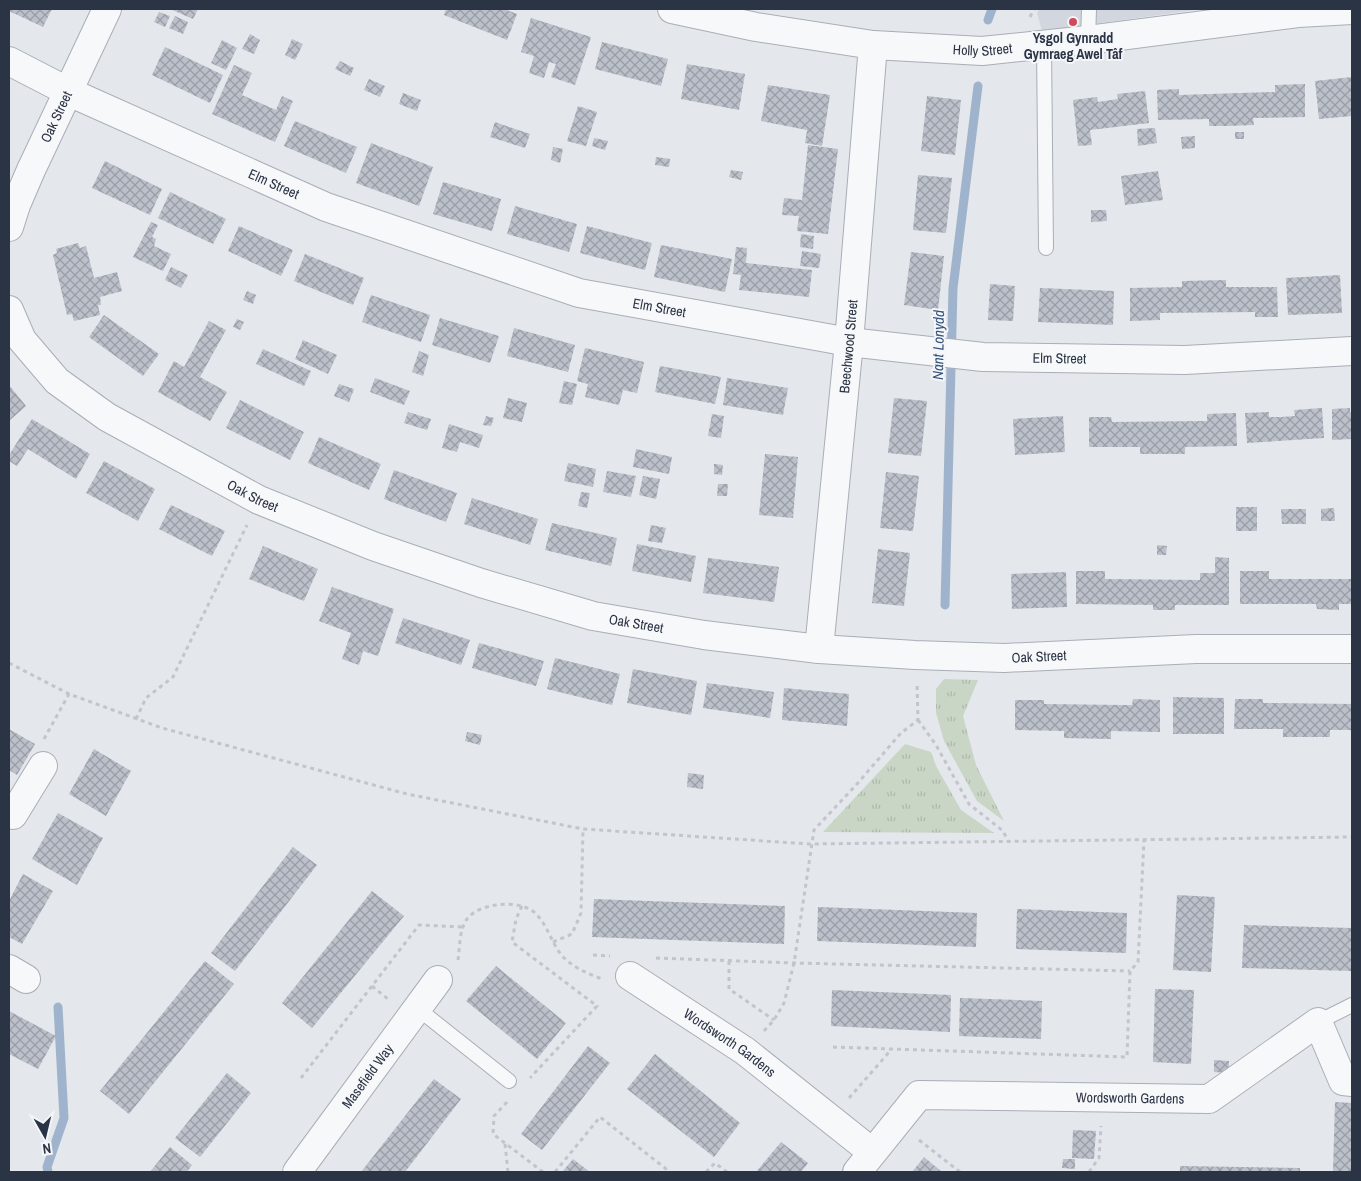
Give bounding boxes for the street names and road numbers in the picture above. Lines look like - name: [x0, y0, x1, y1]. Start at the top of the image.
- street label: Holly Street: [952, 39, 1013, 60]
- street label: Oak Street: [36, 88, 76, 145]
- street label: Elm Street: [246, 165, 302, 203]
- street label: Elm Street: [631, 294, 687, 321]
- street label: Beechwood Street: [835, 299, 861, 394]
- street label: Elm Street: [1032, 349, 1086, 368]
- street label: Oak Street: [224, 475, 281, 516]
- street label: Oak Street: [608, 610, 665, 637]
- street label: Oak Street: [1011, 646, 1067, 667]
- street label: Wordsworth Gardens: [680, 1004, 780, 1081]
- street label: Masefield Way: [338, 1040, 397, 1112]
- street label: Wordsworth Gardens: [1076, 1088, 1185, 1108]

